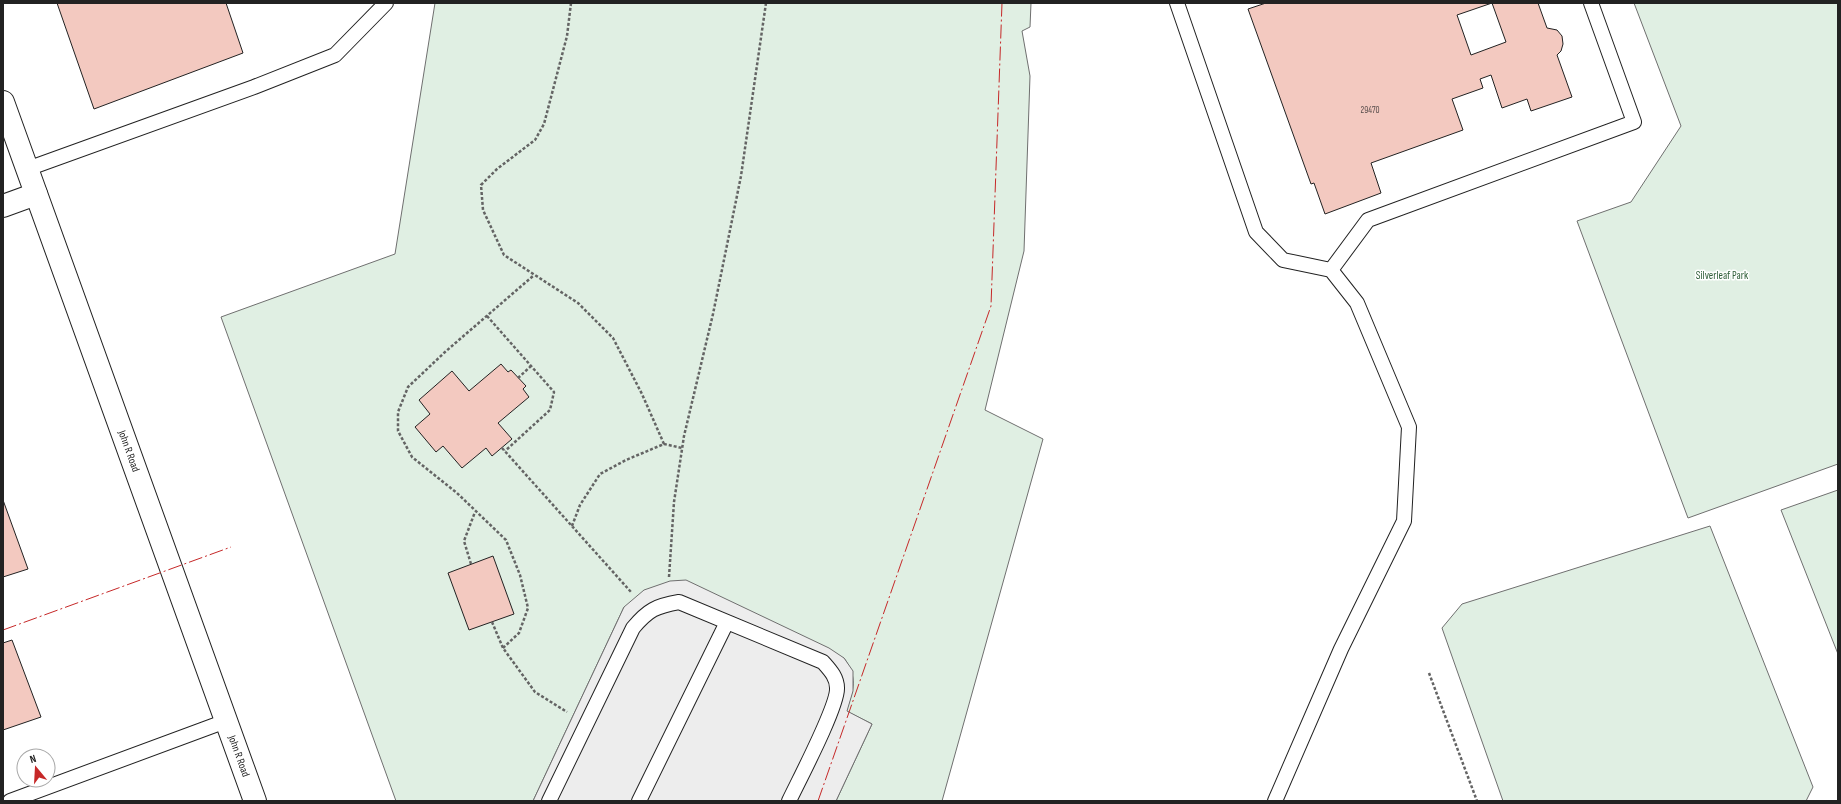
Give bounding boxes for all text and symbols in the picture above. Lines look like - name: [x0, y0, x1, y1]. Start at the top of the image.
- house number: 29470: [1361, 105, 1379, 116]
- park label: Silverleaf Park: [1696, 269, 1749, 282]
- street label: John R Road: [115, 428, 143, 474]
- street label: John R Road: [225, 733, 253, 779]
- north arrow: [16, 748, 56, 788]
- text: N: [28, 752, 38, 766]

